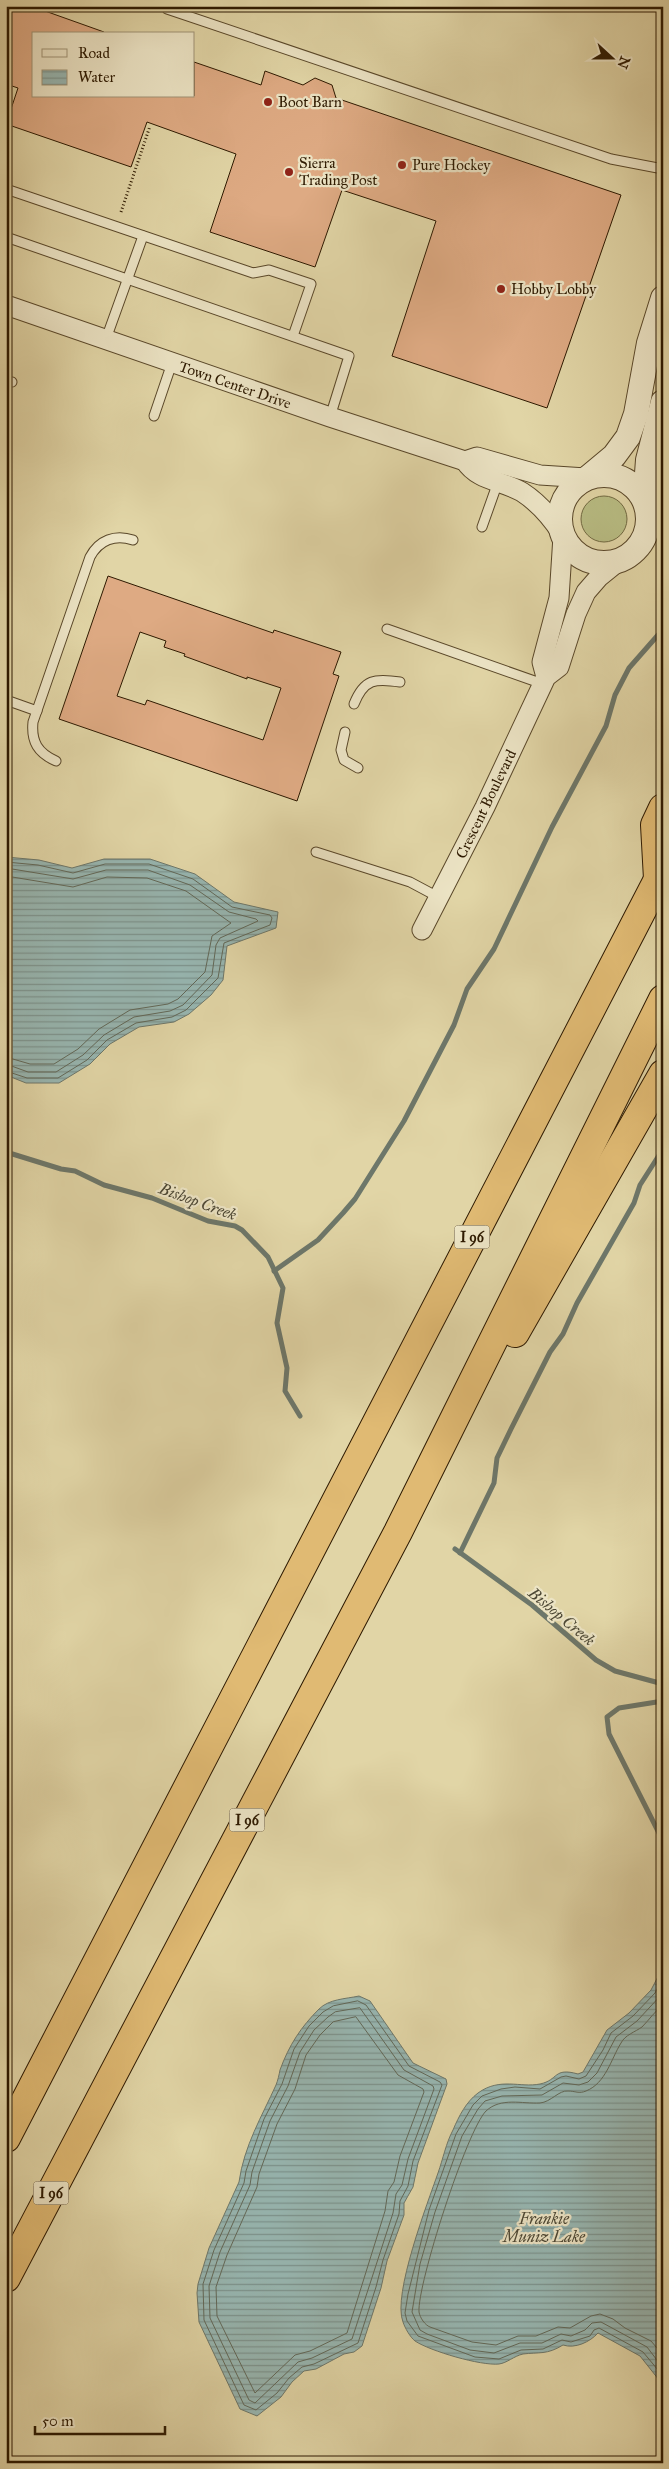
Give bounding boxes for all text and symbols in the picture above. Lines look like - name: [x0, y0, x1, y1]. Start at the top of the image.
- legend: [32, 32, 195, 98]
- north arrow: [586, 32, 636, 82]
- text: Road: [78, 44, 110, 62]
- text: N: [614, 54, 634, 71]
- text: Water: [78, 68, 115, 86]
- place label: Boot Barn: [278, 93, 342, 111]
- marker: Boot Barn: [262, 96, 274, 108]
- place label: Sierra Trading Post: [299, 154, 378, 189]
- place label: Pure Hockey: [412, 156, 491, 174]
- marker: Pure Hockey: [396, 159, 408, 171]
- marker: Sierra Trading Post: [283, 166, 295, 178]
- place label: Hobby Lobby: [511, 280, 597, 298]
- marker: Hobby Lobby: [495, 283, 507, 295]
- street label: Town Center Drive: [177, 357, 293, 413]
- street label: Crescent Boulevard: [452, 746, 520, 861]
- water label: Bishop Creek: [155, 1178, 239, 1225]
- road number: I 96: [454, 1226, 490, 1248]
- water label: Bishop Creek: [523, 1583, 599, 1650]
- road number: I 96: [230, 1808, 264, 1832]
- road number: I 96: [34, 2182, 68, 2204]
- water label: Frankie Muniz Lake: [501, 2209, 586, 2246]
- scale bar: [35, 2404, 165, 2436]
- text: 50 m: [42, 2412, 74, 2430]

